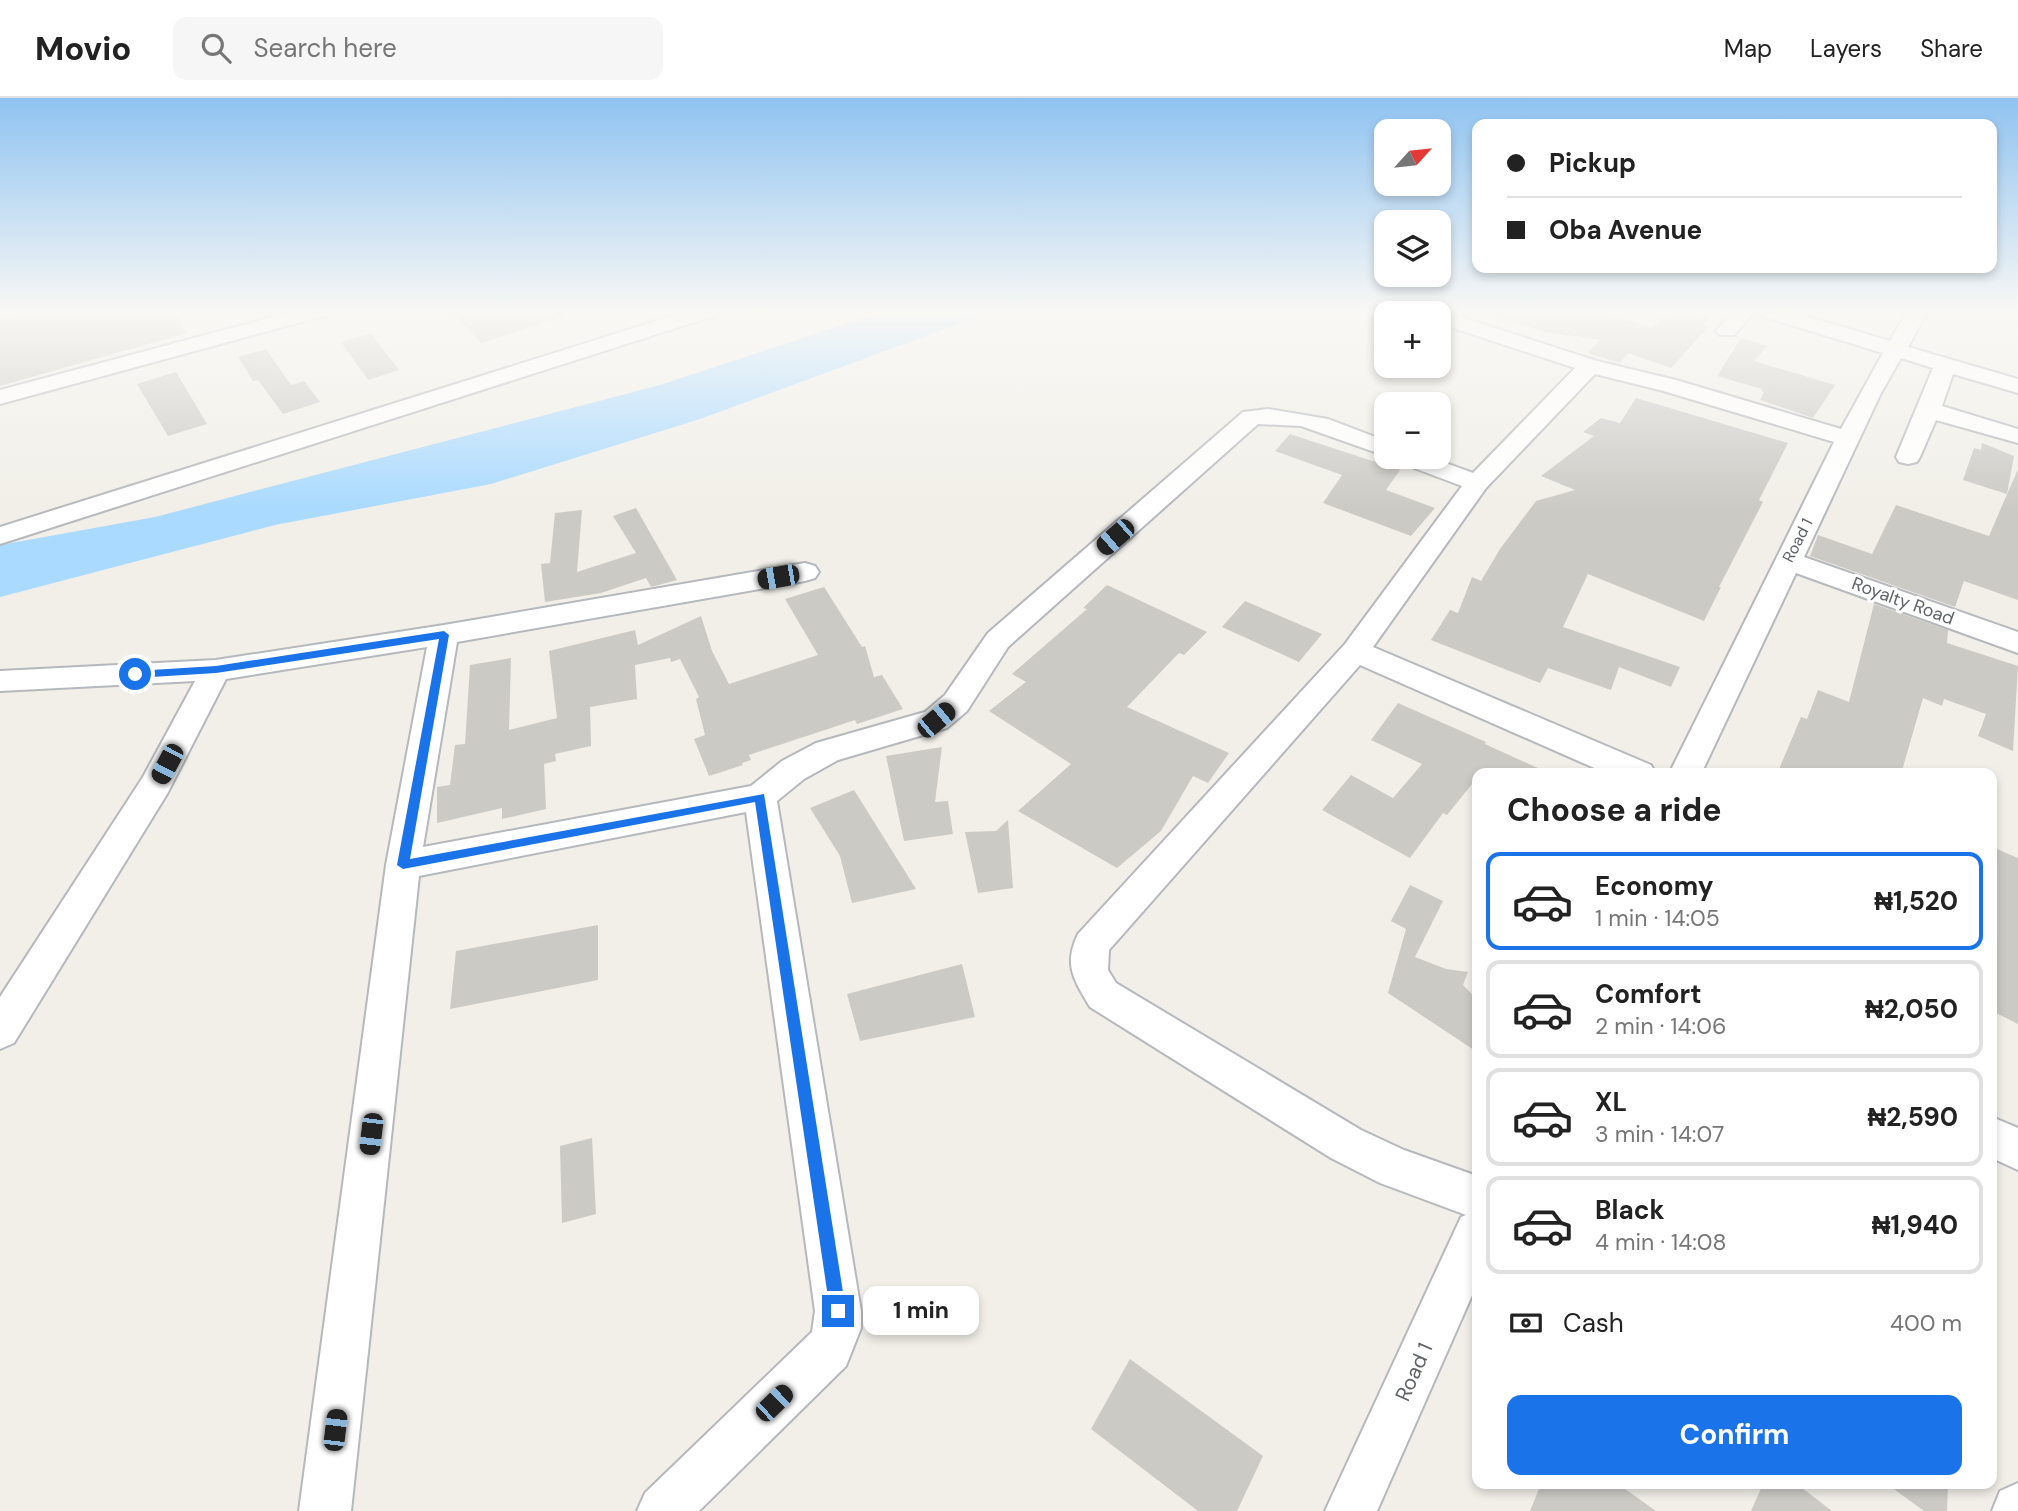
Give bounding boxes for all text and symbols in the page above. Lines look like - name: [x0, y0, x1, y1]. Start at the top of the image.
- search box: [173, 17, 663, 80]
- text: Movio: [35, 27, 131, 70]
- icon: search: [197, 29, 235, 67]
- text: Search here: [253, 31, 397, 65]
- text: Map: [1724, 33, 1772, 64]
- text: Layers: [1810, 33, 1882, 64]
- text: Share: [1920, 33, 1983, 64]
- north arrow: [1374, 119, 1451, 196]
- map controls: [1374, 119, 1451, 469]
- text: Pickup: [1549, 146, 1636, 180]
- button: layers: [1374, 210, 1451, 287]
- text: Oba Avenue: [1549, 213, 1702, 247]
- button: +: [1374, 301, 1451, 378]
- button: −: [1374, 392, 1451, 469]
- car: [1093, 515, 1138, 559]
- street label: Road 1: [1778, 515, 1817, 566]
- car: [756, 563, 801, 591]
- street label: Royalty Road: [1849, 571, 1957, 631]
- route start: [119, 658, 151, 690]
- car: [914, 698, 959, 742]
- car: [148, 741, 187, 787]
- text: Choose a ride: [1507, 789, 1722, 831]
- text: Economy: [1595, 869, 1713, 903]
- icon: car: [1511, 870, 1574, 933]
- text: ₦1,520: [1874, 884, 1958, 918]
- text: 1 min · 14:05: [1595, 903, 1720, 933]
- text: Comfort: [1595, 977, 1701, 1011]
- icon: car: [1511, 978, 1574, 1041]
- text: ₦2,050: [1865, 992, 1958, 1026]
- text: 2 min · 14:06: [1595, 1011, 1726, 1041]
- text: XL: [1595, 1085, 1627, 1119]
- icon: car: [1511, 1086, 1574, 1149]
- text: ₦2,590: [1867, 1100, 1958, 1134]
- car: [359, 1112, 384, 1156]
- text: 3 min · 14:07: [1595, 1119, 1724, 1149]
- text: Black: [1595, 1193, 1665, 1227]
- icon: car: [1511, 1194, 1574, 1257]
- text: ₦1,940: [1872, 1208, 1958, 1242]
- text: 4 min · 14:08: [1595, 1227, 1727, 1257]
- callout: 1 min: [862, 1286, 978, 1336]
- route end: [822, 1295, 854, 1327]
- text: 1 min: [893, 1295, 949, 1325]
- icon: cash: [1507, 1304, 1545, 1342]
- text: Cash: [1563, 1306, 1624, 1340]
- text: 400 m: [1890, 1308, 1962, 1338]
- street label: Road 1: [1389, 1338, 1439, 1406]
- car: [752, 1381, 797, 1425]
- button: Confirm: [1507, 1395, 1962, 1475]
- car: [323, 1408, 348, 1452]

